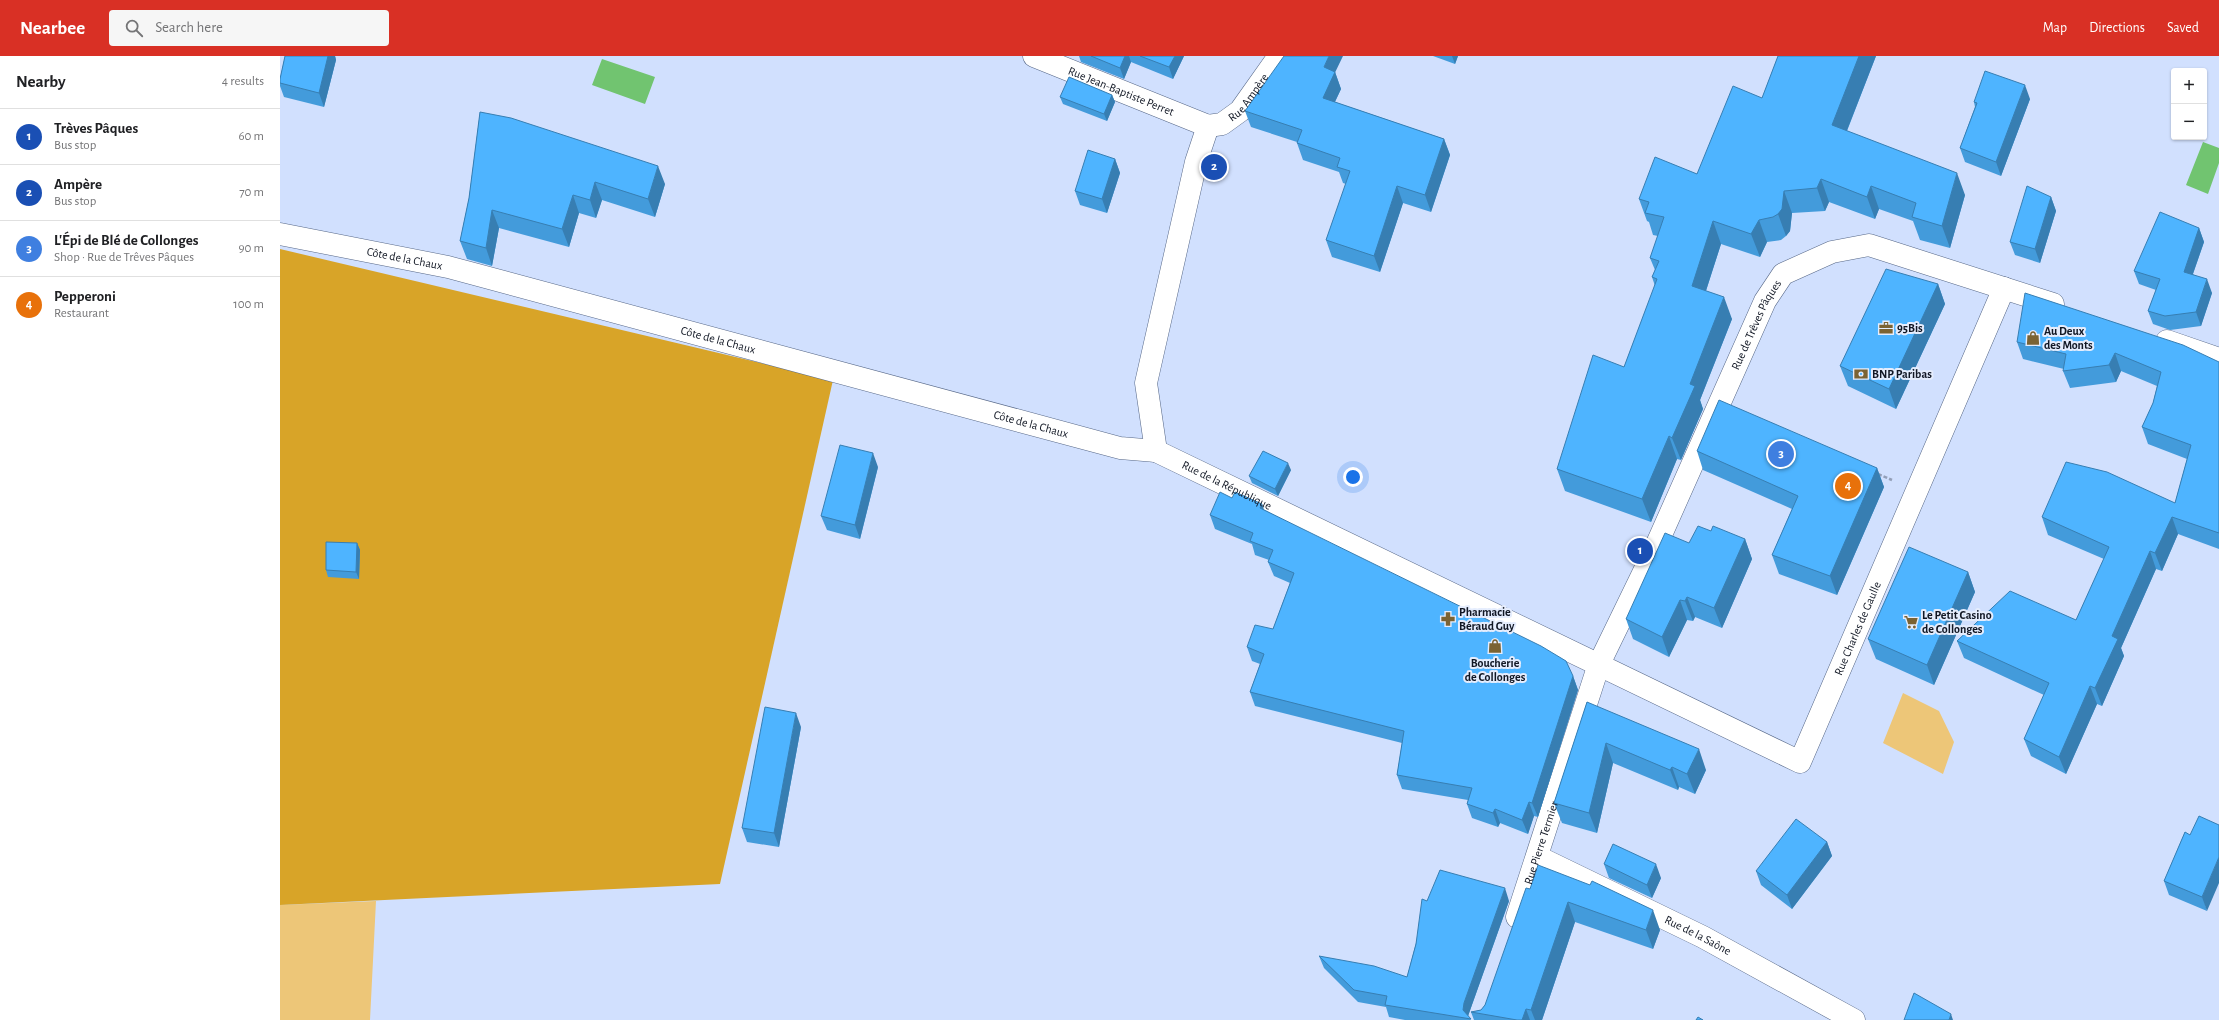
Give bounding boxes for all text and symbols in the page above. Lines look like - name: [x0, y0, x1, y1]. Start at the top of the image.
- search box: [109, 10, 389, 46]
- icon: search: [123, 17, 145, 39]
- text: Nearbee: [20, 19, 85, 38]
- text: Search here: [155, 20, 223, 35]
- text: Map: [2043, 21, 2067, 35]
- text: Directions: [2089, 21, 2145, 35]
- text: Saved: [2167, 21, 2199, 35]
- street label: Rue Jean-Baptiste Perret: [1067, 64, 1176, 118]
- map controls: [2171, 68, 2207, 140]
- button: +: [2171, 68, 2207, 104]
- street label: Rue Ampère: [1226, 71, 1271, 124]
- text: Nearby: [16, 73, 66, 90]
- text: 4 results: [222, 75, 264, 88]
- button: −: [2171, 104, 2207, 140]
- text: Trèves Pâques: [54, 121, 138, 136]
- text: 1: [27, 130, 31, 143]
- text: 60 m: [238, 130, 264, 143]
- text: Bus stop: [54, 139, 96, 152]
- pin: 2: [1201, 152, 1227, 182]
- text: Ampère: [54, 177, 102, 192]
- text: 2: [26, 186, 32, 199]
- text: 70 m: [239, 186, 264, 199]
- text: Bus stop: [54, 195, 96, 208]
- text: L'Épi de Blé de Collonges: [54, 233, 199, 248]
- text: 3: [26, 242, 32, 255]
- text: 90 m: [238, 242, 264, 255]
- street label: Côte de la Chaux: [366, 245, 443, 272]
- text: Shop · Rue de Trêves Pâques: [54, 251, 194, 264]
- street label: Rue de Trêves Pâques: [1729, 277, 1783, 372]
- text: Pepperoni: [54, 289, 116, 304]
- text: 4: [26, 298, 32, 311]
- text: 100 m: [233, 298, 264, 311]
- text: Restaurant: [54, 307, 109, 320]
- office icon: 95Bis: [1878, 320, 1894, 336]
- place label: 95Bis: [1897, 322, 1923, 334]
- street label: Côte de la Chaux: [680, 324, 757, 356]
- place label: Au Deux des Monts: [2044, 325, 2093, 351]
- shop icon: Au Deux des Monts: [2025, 330, 2041, 346]
- bank icon: BNP Paribas: [1853, 366, 1869, 382]
- place label: BNP Paribas: [1872, 368, 1932, 380]
- street label: Côte de la Chaux: [992, 408, 1070, 440]
- pin: 3: [1768, 439, 1794, 469]
- street label: Rue de la République: [1180, 458, 1274, 512]
- your location: [1343, 467, 1363, 487]
- pin: 4: [1835, 471, 1861, 501]
- pin: 1: [1627, 536, 1653, 566]
- street label: Rue Charles de Gaulle: [1832, 580, 1883, 677]
- place label: Pharmacie Béraud Guy: [1459, 606, 1515, 633]
- place label: Le Petit Casino de Collonges: [1922, 609, 1992, 635]
- pharmacy icon: Pharmacie Béraud Guy: [1440, 611, 1456, 627]
- supermarket icon: Le Petit Casino de Collonges: [1903, 614, 1919, 630]
- shop icon: Boucherie de Collonges: [1487, 638, 1503, 654]
- place label: Boucherie de Collonges: [1465, 657, 1526, 683]
- street label: Rue Pierre Termier: [1522, 800, 1560, 886]
- street label: Rue de la Saône: [1663, 913, 1733, 957]

